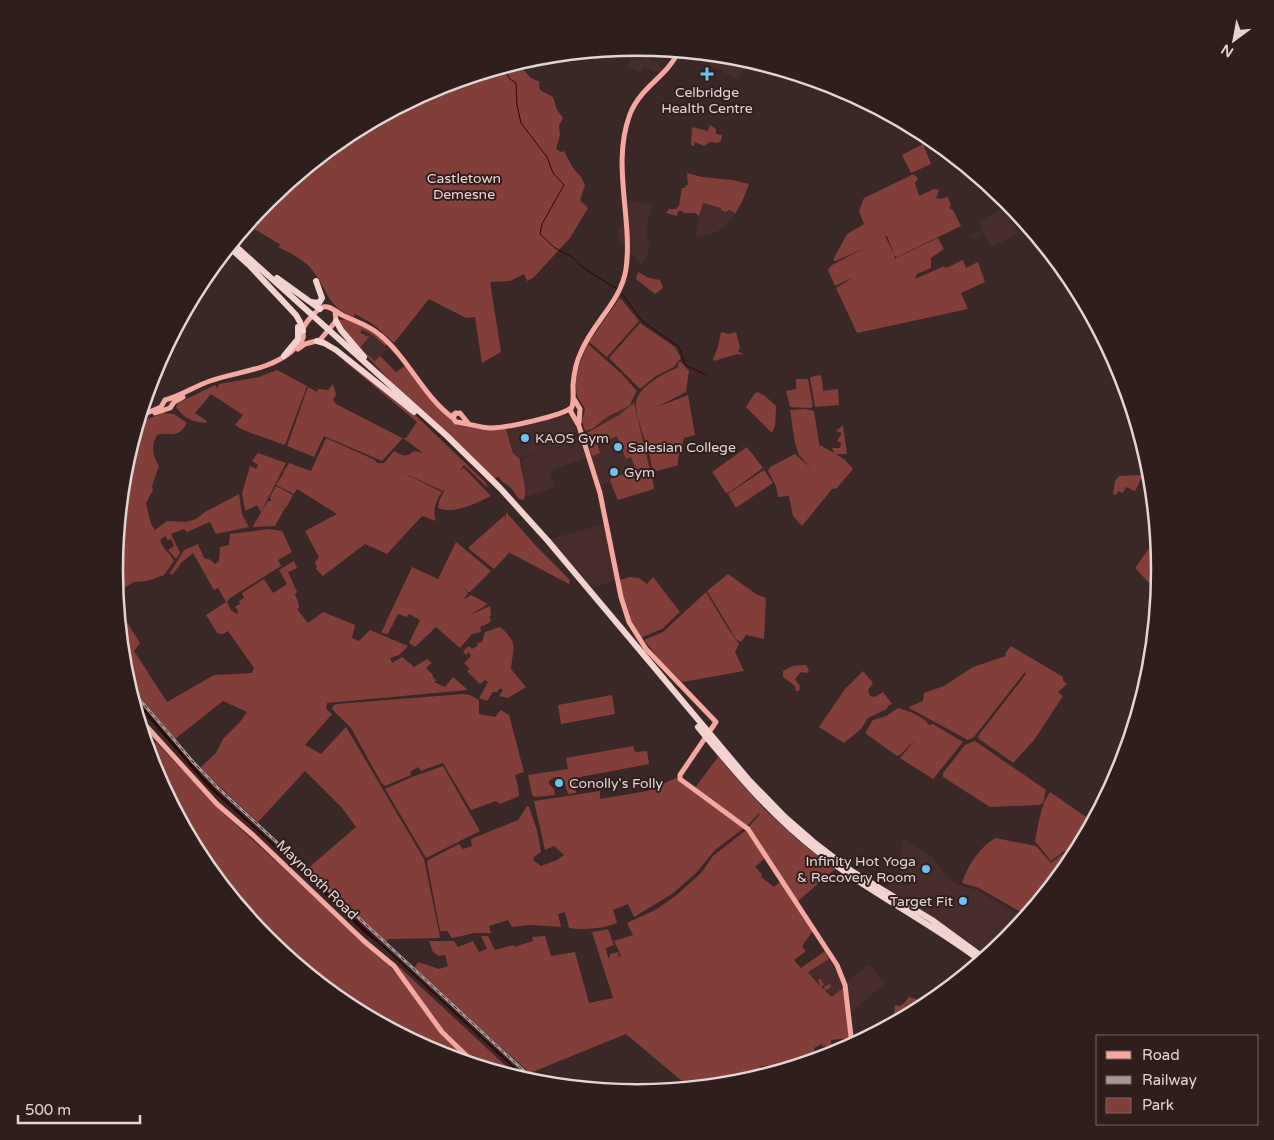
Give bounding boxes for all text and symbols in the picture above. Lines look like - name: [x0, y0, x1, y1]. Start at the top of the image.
- north arrow: [1209, 15, 1259, 65]
- text: N: [1218, 40, 1237, 61]
- marker: Celbridge Health Centre: [700, 67, 714, 81]
- place label: Celbridge Health Centre: [661, 84, 753, 117]
- park label: Castletown Demesne: [427, 170, 501, 203]
- place label: KAOS Gym: [535, 430, 609, 447]
- marker: KAOS Gym: [519, 432, 531, 444]
- place label: Salesian College: [628, 439, 736, 456]
- marker: Salesian College: [612, 441, 624, 453]
- place label: Gym: [624, 464, 655, 481]
- marker: Gym: [608, 466, 620, 478]
- place label: Conolly's Folly: [569, 775, 663, 792]
- marker: Conolly's Folly: [553, 777, 565, 789]
- street label: Maynooth Road: [273, 837, 361, 923]
- place label: Infinity Hot Yoga & Recovery Room: [797, 853, 916, 886]
- marker: Infinity Hot Yoga & Recovery Room: [920, 863, 932, 875]
- place label: Target Fit: [890, 893, 954, 910]
- marker: Target Fit: [957, 895, 969, 907]
- legend: [1096, 1035, 1259, 1125]
- text: Road: [1142, 1046, 1180, 1064]
- text: Railway: [1142, 1071, 1197, 1089]
- scale bar: [18, 1092, 140, 1124]
- text: Park: [1142, 1096, 1174, 1114]
- text: 500 m: [25, 1101, 71, 1119]

